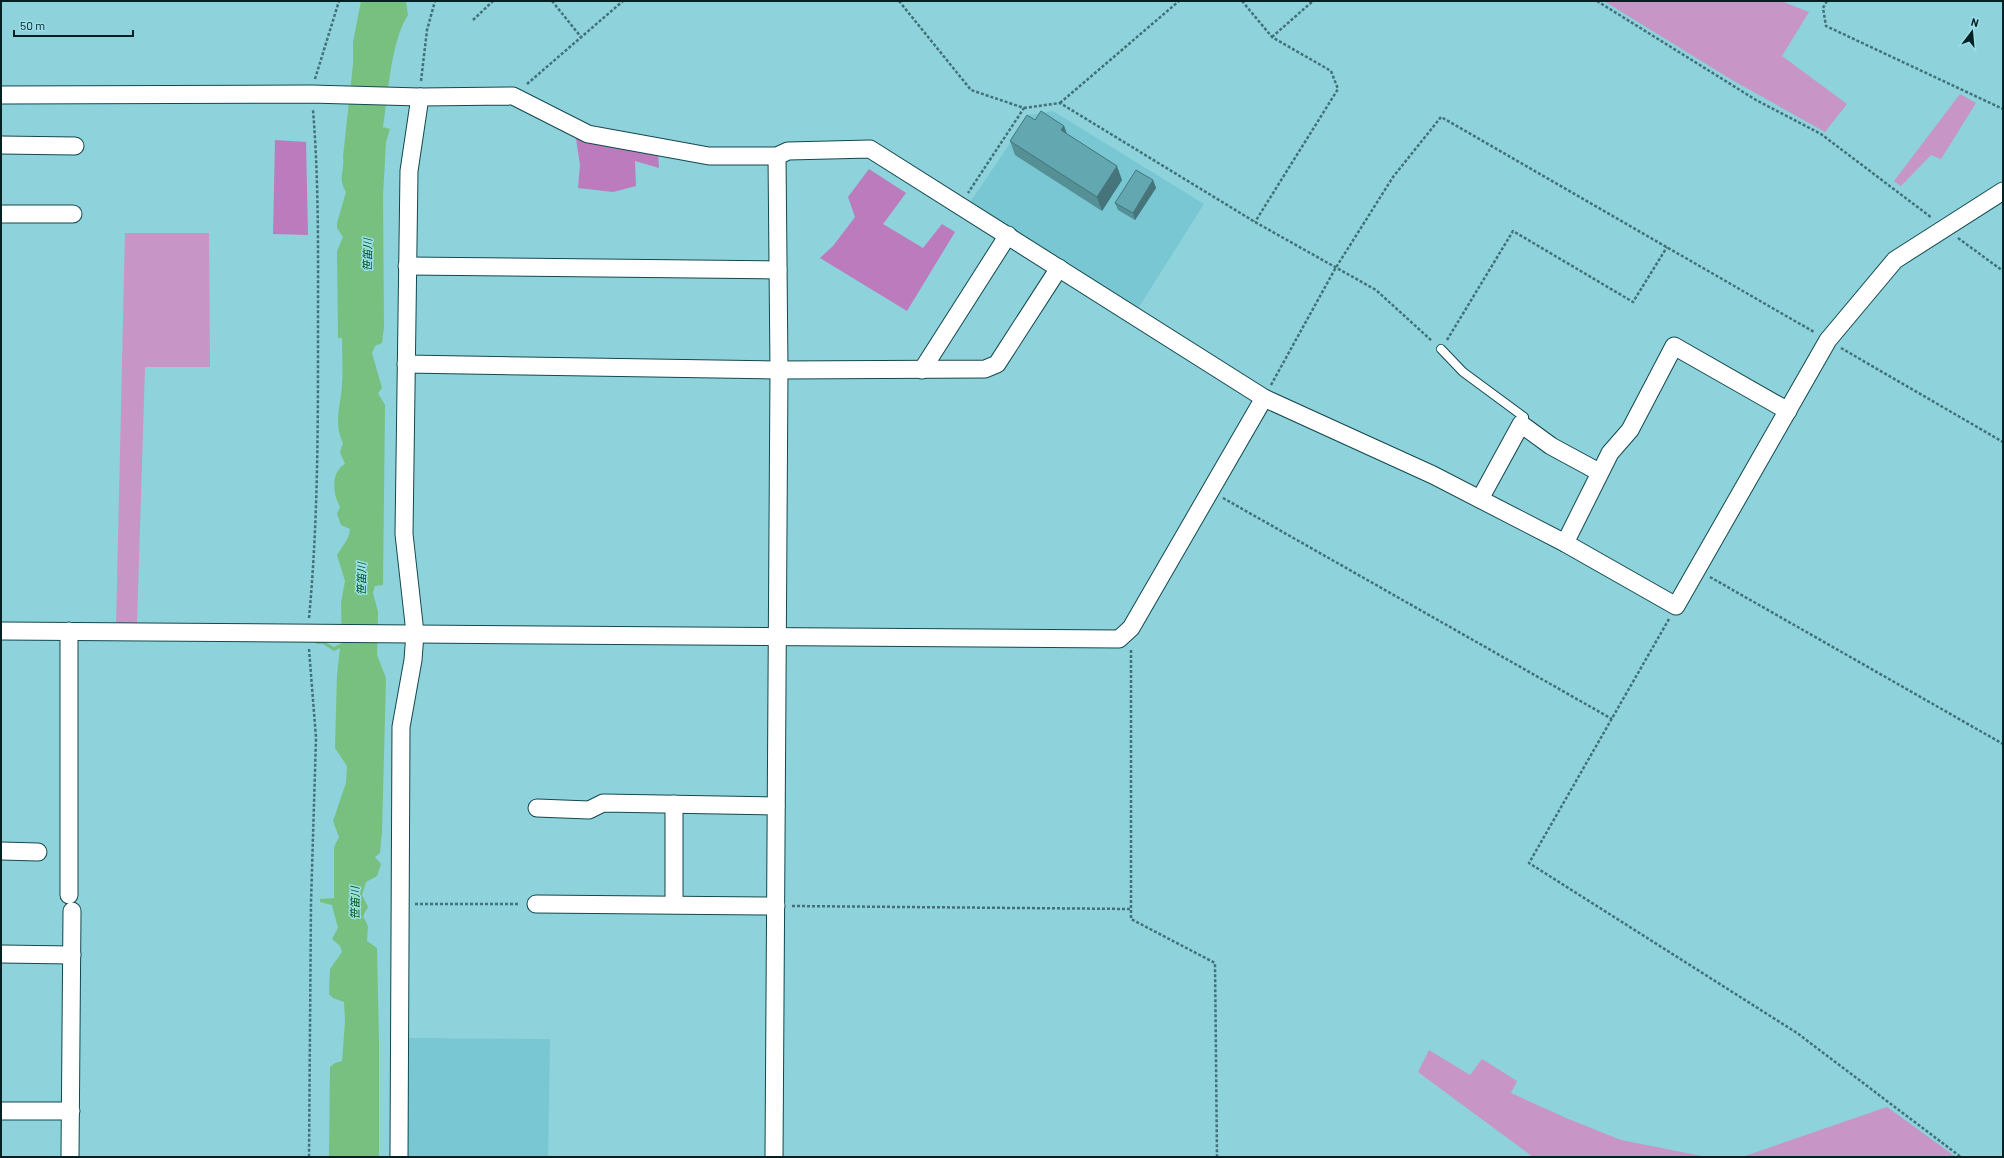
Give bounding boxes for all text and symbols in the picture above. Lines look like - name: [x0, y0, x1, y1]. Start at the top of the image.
- scale bar: [14, 12, 133, 38]
- north arrow: [1952, 12, 1992, 52]
- text: N: [1970, 15, 1980, 29]
- text: 50 m: [20, 18, 45, 32]
- water label: 笹笛川: [360, 237, 374, 272]
- water label: 笹笛川: [354, 561, 368, 596]
- water label: 笹笛川: [348, 886, 361, 920]

